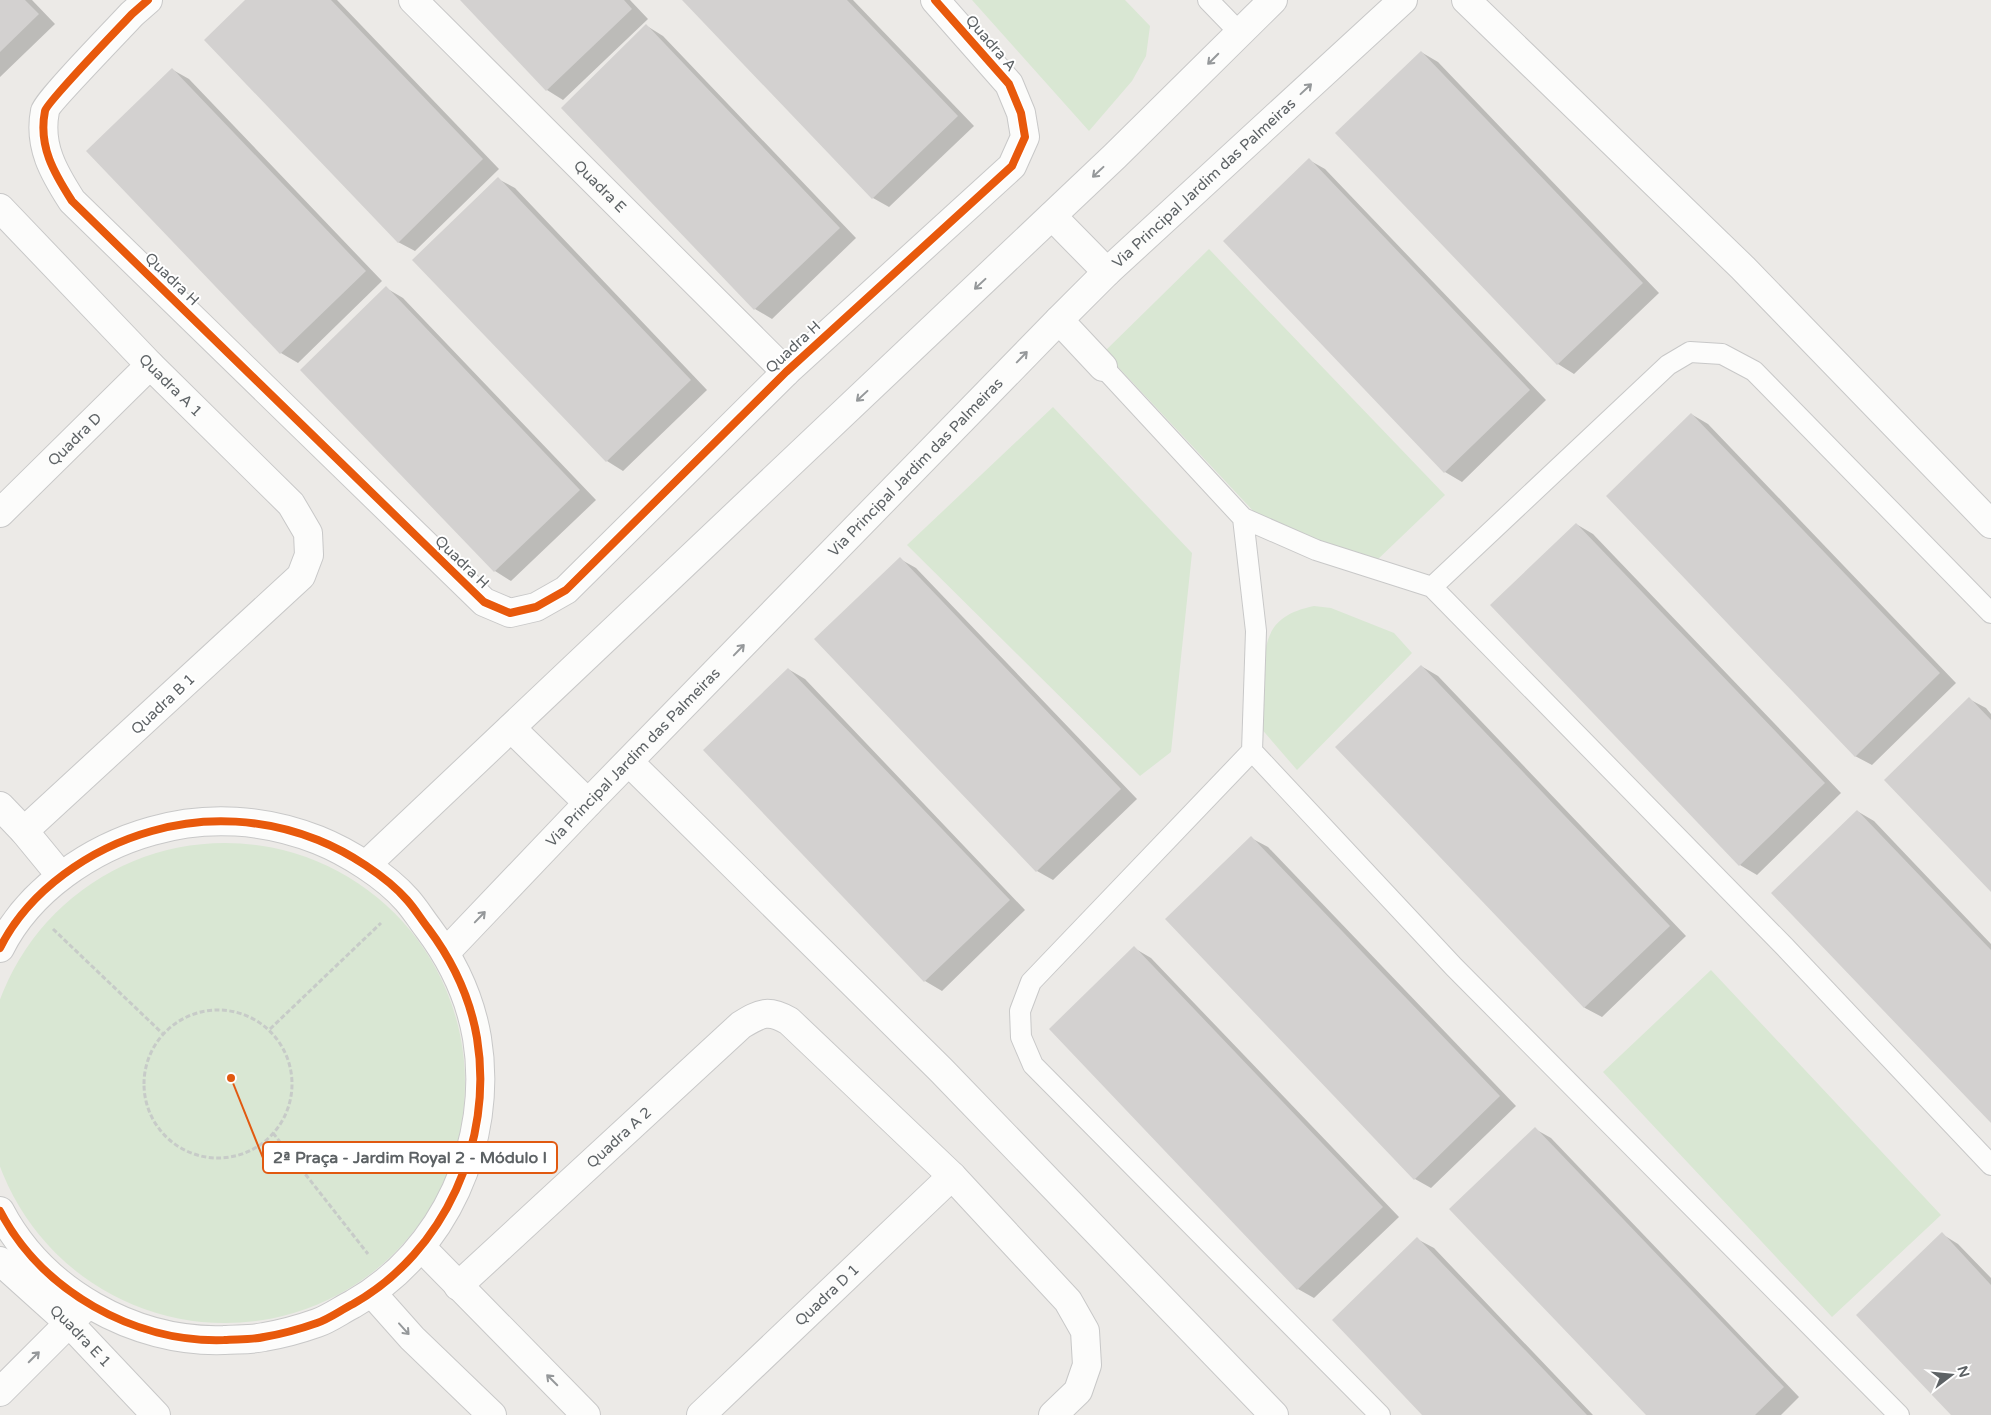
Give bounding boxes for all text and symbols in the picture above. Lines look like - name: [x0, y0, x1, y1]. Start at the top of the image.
- street label: Quadra A: [962, 11, 1020, 75]
- one-way arrow: [1208, 52, 1220, 64]
- one-way arrow: [1300, 83, 1312, 95]
- street label: Via Principal Jardim das Palmeiras: [1109, 94, 1299, 272]
- street label: Quadra E: [570, 156, 630, 216]
- one-way arrow: [1091, 166, 1104, 178]
- street label: Quadra H: [141, 249, 203, 309]
- one-way arrow: [973, 278, 986, 290]
- street label: Quadra H: [762, 317, 824, 377]
- street label: Quadra A 1: [135, 350, 206, 420]
- one-way arrow: [1016, 351, 1029, 363]
- street label: Via Principal Jardim das Palmeiras: [824, 374, 1007, 560]
- one-way arrow: [855, 390, 868, 402]
- street label: Quadra D: [44, 409, 105, 470]
- street label: Quadra H: [431, 532, 493, 592]
- one-way arrow: [733, 643, 745, 656]
- street label: Via Principal Jardim das Palmeiras: [542, 664, 724, 851]
- street label: Quadra B 1: [127, 670, 199, 738]
- one-way arrow: [474, 911, 486, 923]
- street label: Quadra A 2: [583, 1103, 655, 1172]
- callout: 2ª Praça - Jardim Royal 2 - Módulo I: [263, 1142, 557, 1173]
- text: 2ª Praça - Jardim Royal 2 - Módulo I: [273, 1148, 547, 1168]
- street label: Quadra D 1: [791, 1260, 863, 1330]
- street label: Quadra E 1: [46, 1301, 115, 1371]
- one-way arrow: [399, 1323, 410, 1336]
- north arrow: [1926, 1350, 1976, 1400]
- one-way arrow: [28, 1352, 40, 1364]
- text: N: [1953, 1364, 1973, 1379]
- one-way arrow: [546, 1374, 558, 1387]

